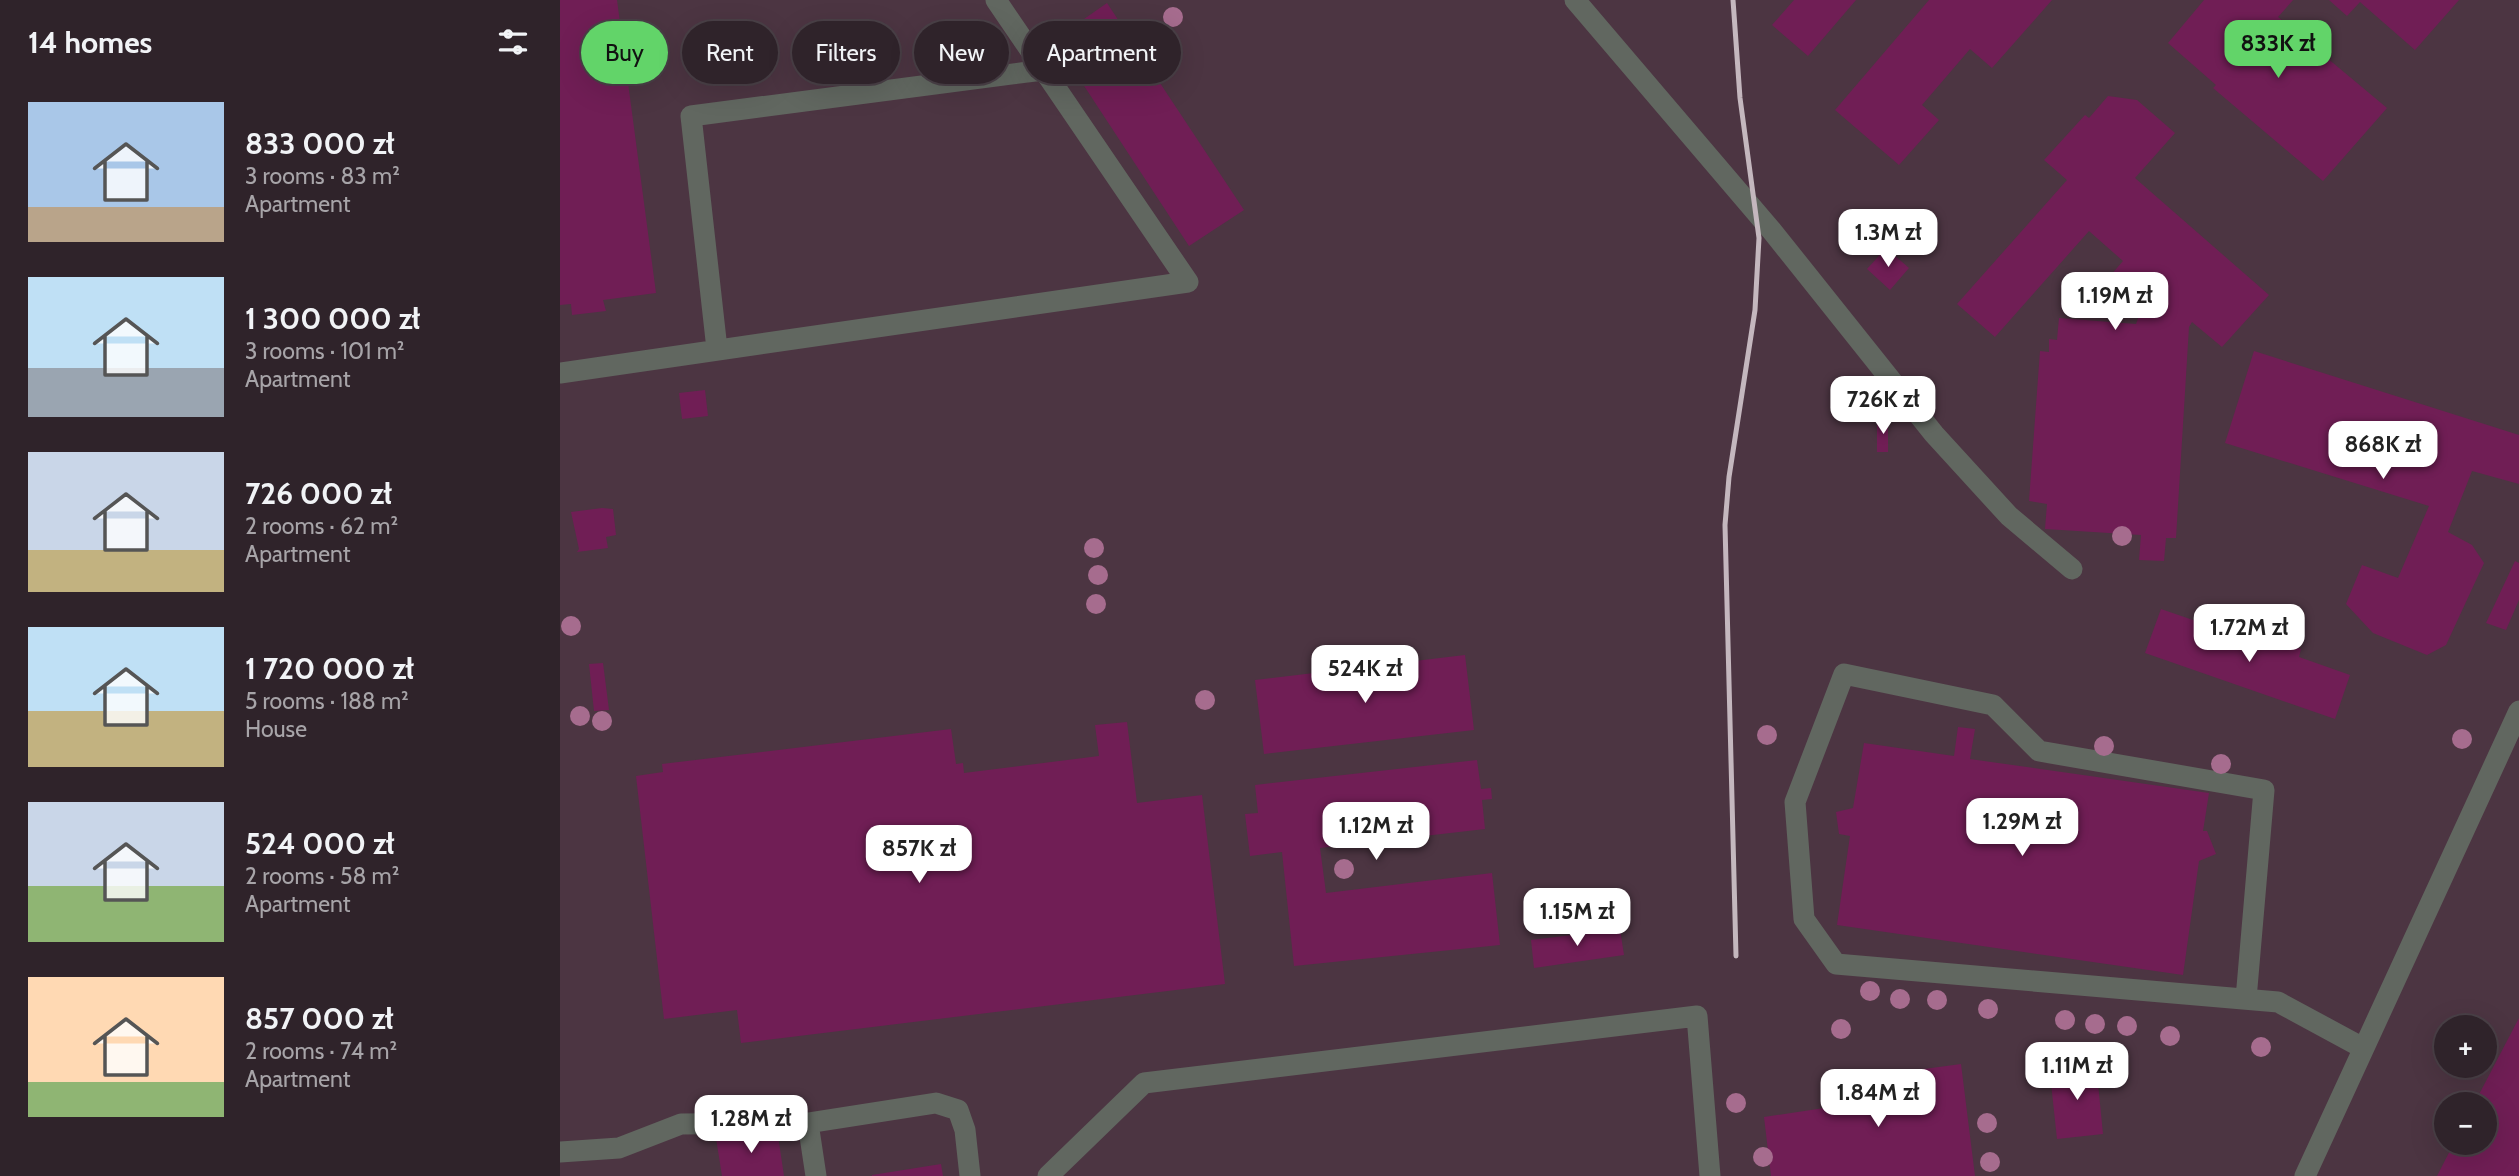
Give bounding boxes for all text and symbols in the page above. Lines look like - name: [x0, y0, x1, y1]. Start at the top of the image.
- pin: 833K zł: [2213, 20, 2343, 80]
- chip: Buy: [581, 21, 668, 84]
- chip: Rent: [682, 21, 778, 84]
- chip: Filters: [792, 21, 900, 84]
- chip: New: [914, 21, 1009, 84]
- chip: Apartment: [1023, 21, 1181, 84]
- icon: filters: [494, 23, 532, 61]
- text: 14 homes: [28, 24, 152, 61]
- text: 833K zł: [2240, 29, 2316, 57]
- text: 833 000 zł: [245, 125, 394, 162]
- icon: home: [84, 130, 168, 214]
- text: 3 rooms · 83 m²: [245, 162, 400, 190]
- text: Apartment: [245, 190, 350, 218]
- pin: 1.3M zł: [1823, 210, 1953, 269]
- text: 1.3M zł: [1854, 218, 1922, 246]
- pin: 1.19M zł: [2043, 272, 2187, 332]
- text: 1.19M zł: [2077, 281, 2153, 309]
- text: 1 300 000 zł: [245, 300, 420, 337]
- icon: home: [84, 305, 168, 389]
- text: 3 rooms · 101 m²: [245, 337, 404, 365]
- text: Apartment: [245, 365, 350, 393]
- pin: 726K zł: [1818, 376, 1948, 436]
- text: 726K zł: [1846, 385, 1920, 413]
- pin: 868K zł: [2318, 421, 2448, 481]
- text: 868K zł: [2344, 430, 2422, 458]
- text: 726 000 zł: [245, 475, 392, 512]
- icon: home: [84, 480, 168, 564]
- text: 2 rooms · 62 m²: [245, 512, 398, 540]
- text: Apartment: [245, 540, 350, 568]
- pin: 1.72M zł: [2177, 604, 2321, 664]
- text: 1.72M zł: [2210, 613, 2288, 641]
- pin: 524K zł: [1300, 646, 1430, 705]
- text: 1 720 000 zł: [245, 650, 414, 687]
- text: 524K zł: [1327, 654, 1403, 682]
- icon: home: [84, 655, 168, 739]
- text: 5 rooms · 188 m²: [245, 687, 409, 715]
- text: House: [245, 715, 307, 743]
- pin: 1.29M zł: [1950, 798, 2094, 858]
- pin: 1.12M zł: [1304, 802, 1448, 862]
- text: 1.29M zł: [1982, 807, 2062, 835]
- text: 1.12M zł: [1339, 811, 1413, 839]
- text: 524 000 zł: [245, 825, 395, 862]
- pin: 857K zł: [854, 826, 984, 885]
- icon: home: [84, 830, 168, 914]
- text: 857K zł: [882, 834, 956, 862]
- text: 2 rooms · 58 m²: [245, 862, 399, 890]
- pin: 1.15M zł: [1505, 888, 1649, 948]
- text: Apartment: [245, 890, 350, 918]
- text: 1.15M zł: [1539, 897, 1615, 925]
- text: 857 000 zł: [245, 1000, 393, 1037]
- icon: home: [84, 1005, 168, 1089]
- map controls: [2434, 1015, 2497, 1155]
- button: +: [2434, 1015, 2497, 1078]
- text: 2 rooms · 74 m²: [245, 1037, 397, 1065]
- pin: 1.11M zł: [2005, 1042, 2149, 1102]
- text: 1.11M zł: [2041, 1051, 2113, 1079]
- text: Apartment: [245, 1065, 350, 1093]
- pin: 1.84M zł: [1806, 1070, 1950, 1129]
- text: 1.84M zł: [1837, 1078, 1919, 1106]
- button: −: [2434, 1092, 2497, 1155]
- pin: 1.28M zł: [679, 1096, 823, 1155]
- text: 1.28M zł: [711, 1104, 791, 1132]

